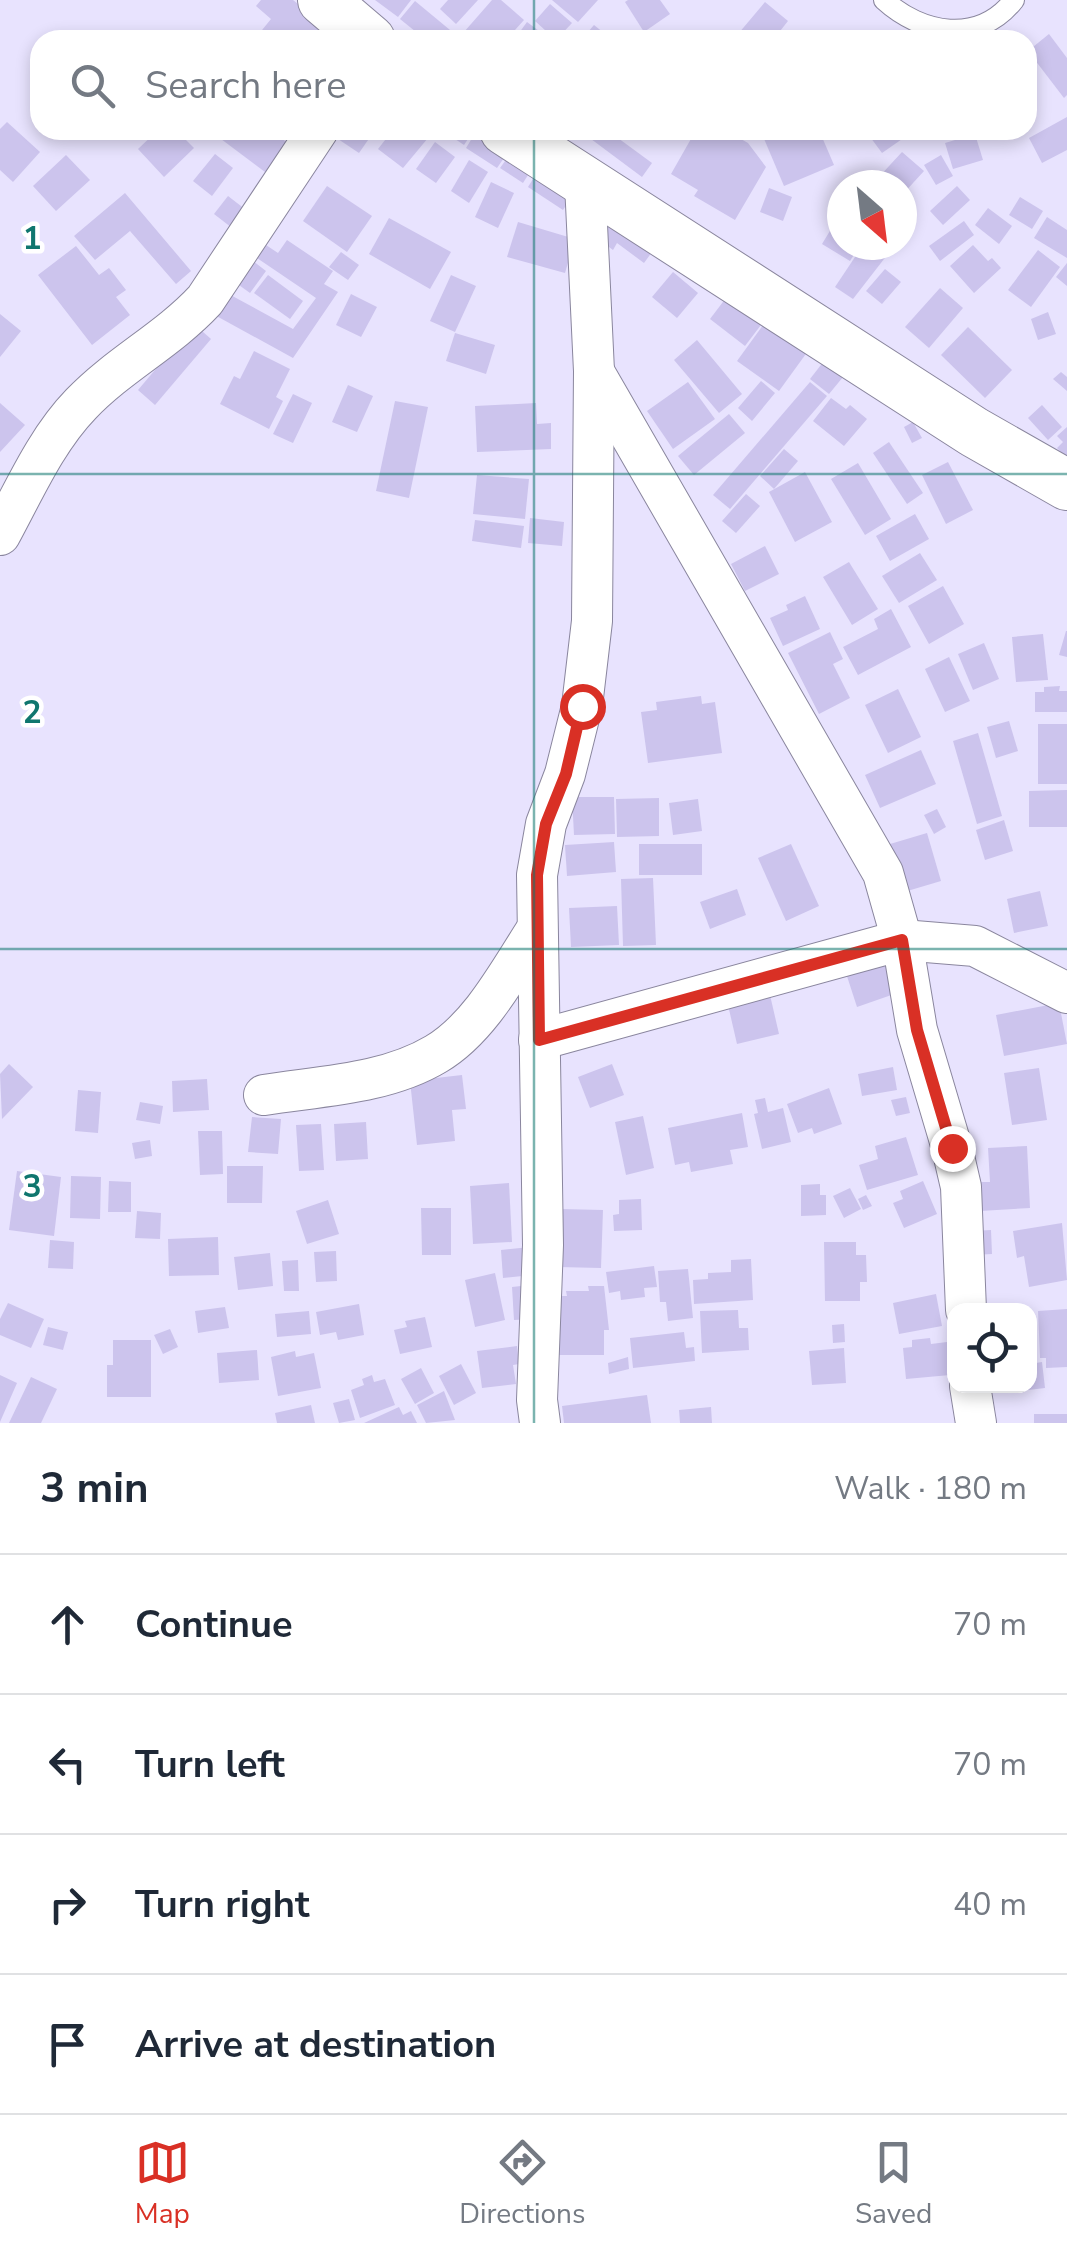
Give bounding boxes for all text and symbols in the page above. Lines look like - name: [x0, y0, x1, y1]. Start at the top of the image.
- search box: [30, 30, 1037, 140]
- icon: search: [65, 58, 120, 113]
- text: Search here: [145, 60, 346, 111]
- north arrow: [827, 170, 917, 260]
- text: 1: [22, 217, 42, 260]
- route start: [560, 684, 606, 730]
- text: 2: [22, 691, 42, 734]
- route end: [930, 1126, 976, 1172]
- text: 3: [22, 1165, 42, 1208]
- map controls: [947, 1303, 1037, 1393]
- button: locate: [947, 1303, 1037, 1393]
- text: 3 min: [40, 1460, 149, 1517]
- text: Walk · 180 m: [834, 1467, 1027, 1510]
- icon: ahead: [40, 1597, 95, 1652]
- text: Continue: [135, 1599, 293, 1650]
- text: 70 m: [953, 1603, 1027, 1646]
- icon: left: [40, 1737, 95, 1792]
- text: Turn left: [135, 1739, 285, 1790]
- text: 70 m: [953, 1743, 1027, 1786]
- icon: right: [40, 1877, 95, 1932]
- text: Turn right: [135, 1879, 310, 1930]
- text: 40 m: [953, 1883, 1027, 1926]
- icon: arrive: [40, 2017, 95, 2072]
- text: Arrive at destination: [135, 2019, 496, 2070]
- tab: Map: [135, 2135, 190, 2233]
- tab: Directions: [459, 2135, 585, 2233]
- tab: Saved: [855, 2135, 932, 2233]

